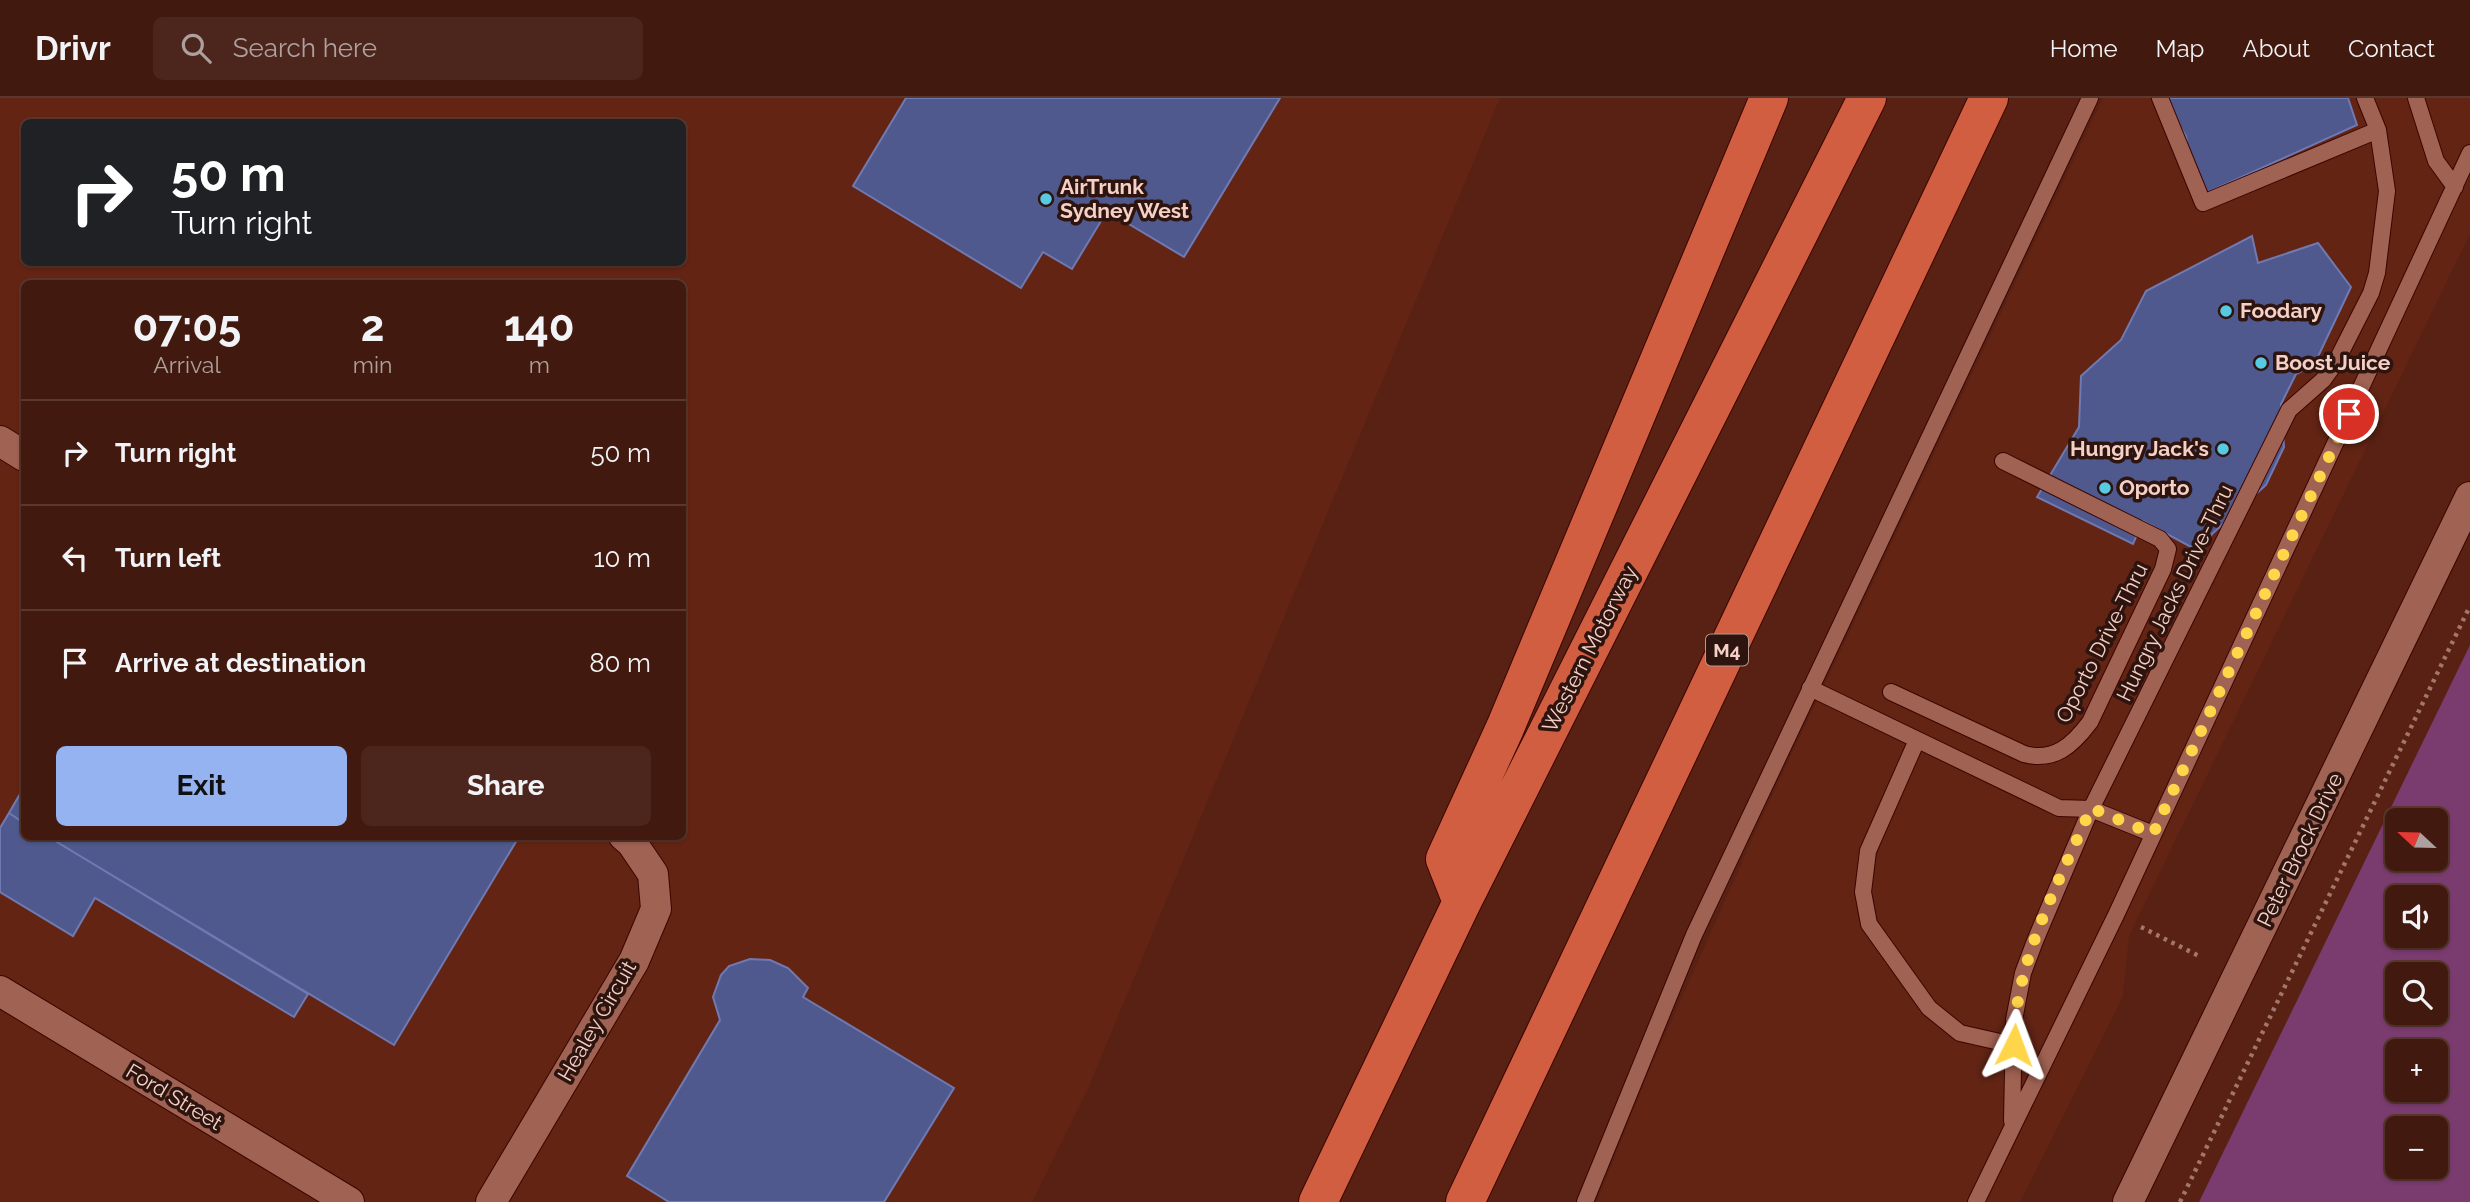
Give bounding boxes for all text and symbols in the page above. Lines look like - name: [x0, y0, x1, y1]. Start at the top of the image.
- search box: [153, 17, 643, 80]
- text: Drivr: [35, 29, 111, 68]
- icon: search: [177, 29, 215, 67]
- text: Search here: [233, 33, 377, 63]
- text: Home: [2050, 34, 2118, 63]
- text: Map: [2156, 34, 2204, 63]
- text: About: [2242, 34, 2310, 63]
- text: Contact: [2348, 34, 2435, 63]
- text: 50 m: [171, 145, 286, 202]
- icon: right: [56, 147, 147, 238]
- place label: AirTrunk Sydney West: [1060, 174, 1189, 223]
- marker: AirTrunk Sydney West: [1038, 191, 1054, 207]
- text: Turn right: [171, 204, 312, 241]
- place label: Foodary: [2240, 298, 2323, 323]
- text: 07:05: [133, 302, 241, 351]
- text: 2: [361, 302, 384, 351]
- text: 140: [504, 302, 574, 351]
- marker: Foodary: [2218, 303, 2234, 319]
- place label: Boost Juice: [2275, 350, 2391, 375]
- text: Arrival: [153, 351, 221, 378]
- text: min: [353, 351, 392, 378]
- text: m: [529, 351, 550, 378]
- marker: Boost Juice: [2253, 355, 2269, 371]
- pin: [2319, 384, 2379, 444]
- icon: arrive: [2330, 395, 2368, 433]
- icon: right: [56, 434, 94, 472]
- place label: Hungry Jack's: [2070, 436, 2209, 461]
- text: Turn right: [115, 438, 236, 468]
- text: 50 m: [590, 438, 651, 468]
- marker: Hungry Jack's: [2215, 441, 2231, 457]
- place label: Oporto: [2119, 475, 2190, 500]
- marker: Oporto: [2097, 480, 2113, 496]
- street label: Hungry Jacks Drive-Thru: [2111, 480, 2238, 705]
- icon: left: [56, 539, 94, 577]
- text: Turn left: [115, 543, 221, 573]
- text: 10 m: [593, 543, 651, 573]
- street label: Oporto Drive-Thru: [2051, 559, 2153, 727]
- street label: Western Motorway: [1537, 561, 1642, 736]
- road number: M4: [1706, 635, 1748, 666]
- icon: arrive: [56, 644, 94, 682]
- text: Arrive at destination: [115, 648, 366, 678]
- text: 80 m: [589, 648, 651, 678]
- button: Exit: [56, 746, 347, 826]
- button: Share: [361, 746, 651, 826]
- street label: Peter Brock Drive: [2251, 769, 2348, 931]
- north arrow: [2385, 808, 2448, 872]
- map controls: [2385, 808, 2448, 1179]
- button: sound: [2385, 885, 2448, 948]
- street label: Healey Circuit: [552, 956, 641, 1085]
- button: search: [2385, 962, 2448, 1025]
- position arrow: [1977, 1008, 2051, 1082]
- button: +: [2385, 1039, 2448, 1102]
- street label: Ford Street: [122, 1058, 227, 1135]
- button: −: [2385, 1116, 2448, 1179]

